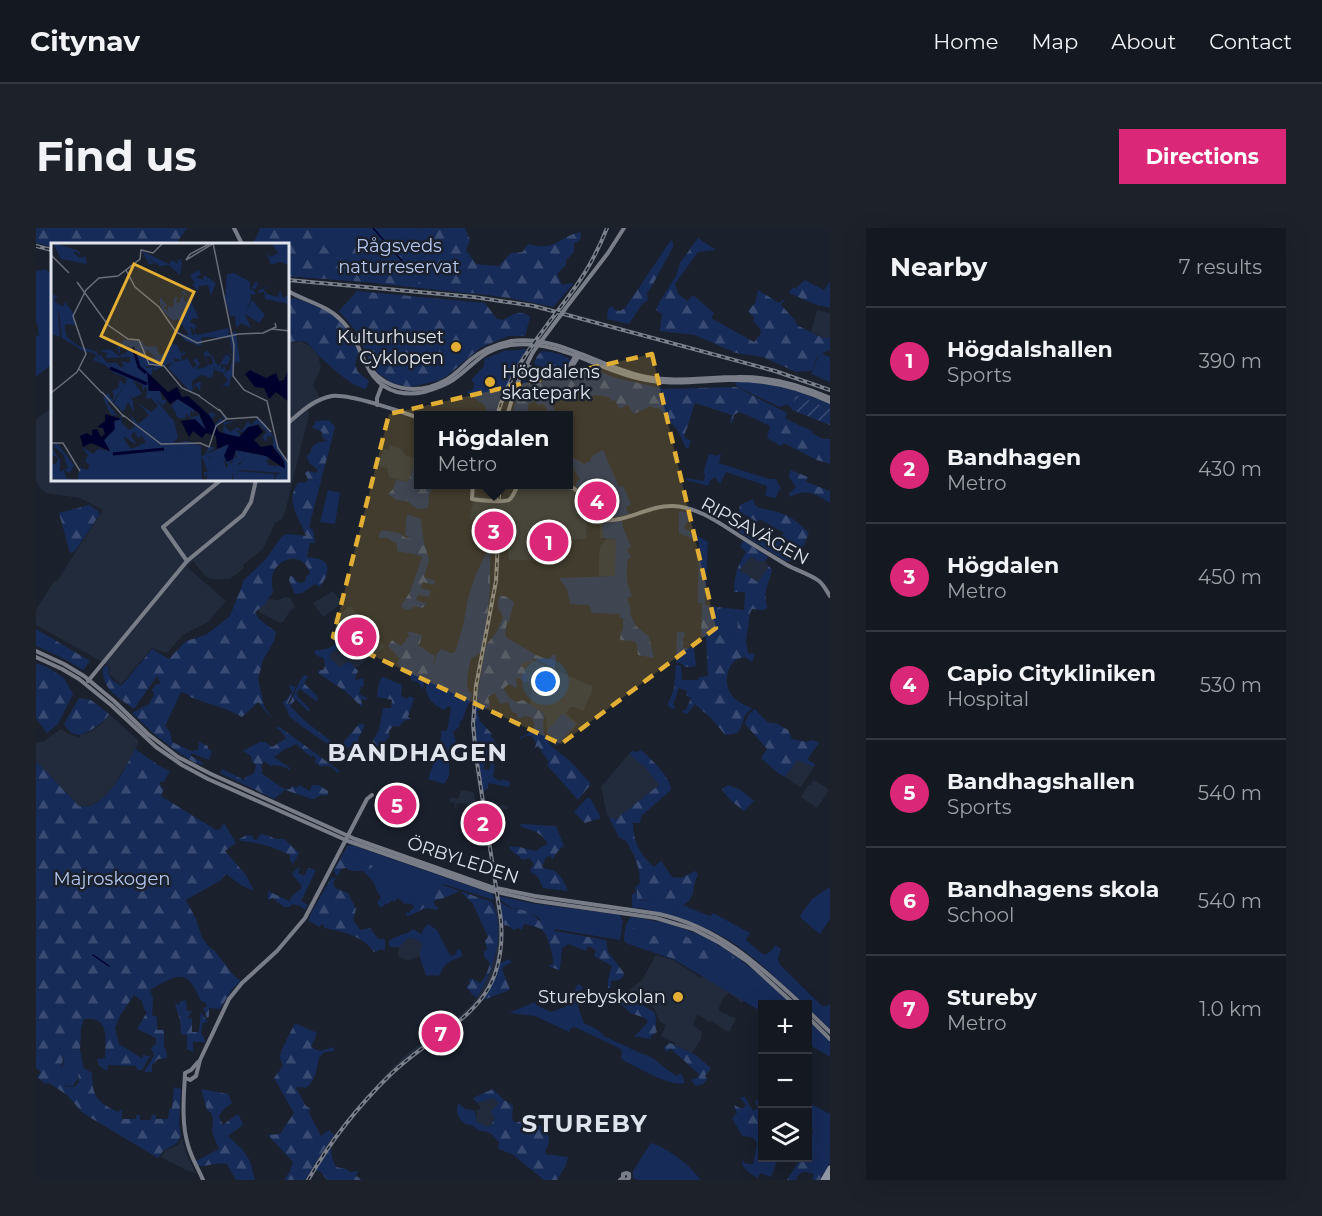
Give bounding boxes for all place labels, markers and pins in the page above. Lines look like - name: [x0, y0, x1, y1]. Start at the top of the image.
- place label: Kulturhuset Cyklopen: [337, 326, 444, 369]
- marker: Kulturhuset Cyklopen: [449, 340, 463, 354]
- place label: Högdalens skatepark: [502, 361, 600, 404]
- marker: Högdalens skatepark: [483, 375, 497, 389]
- pin: 4: [578, 478, 616, 524]
- pin: 3: [474, 508, 514, 554]
- pin: 1: [530, 520, 568, 564]
- pin: 6: [338, 614, 376, 660]
- pin: 5: [378, 782, 416, 828]
- pin: 2: [464, 800, 502, 846]
- place label: Sturebyskolan: [538, 986, 666, 1008]
- marker: Sturebyskolan: [671, 990, 685, 1004]
- pin: 7: [422, 1010, 460, 1056]

